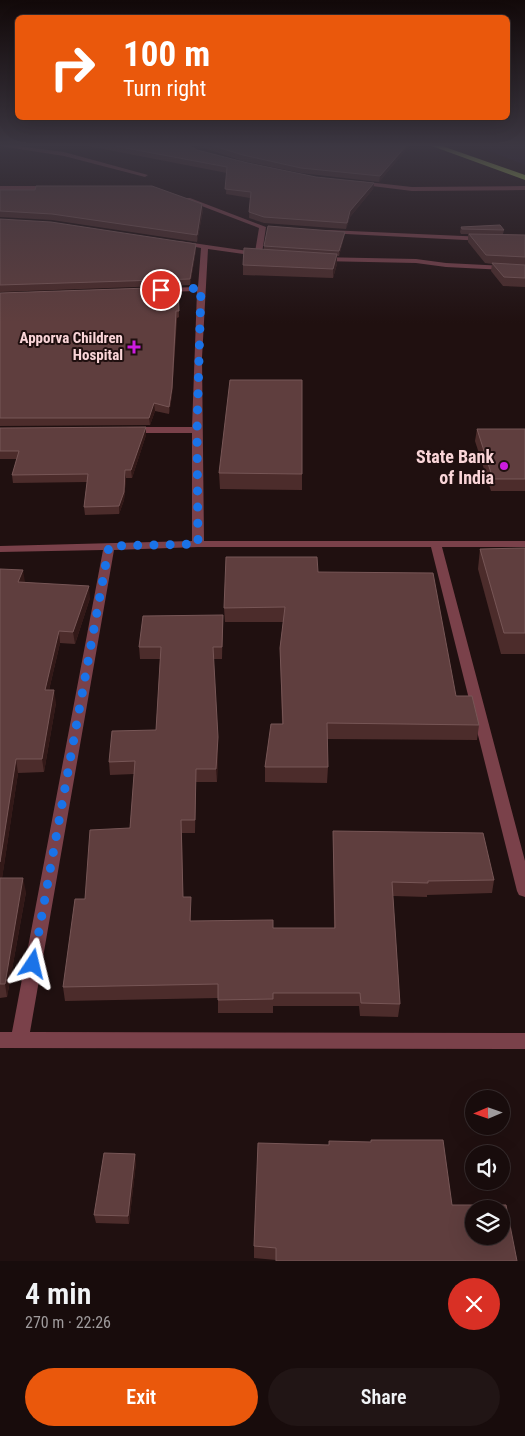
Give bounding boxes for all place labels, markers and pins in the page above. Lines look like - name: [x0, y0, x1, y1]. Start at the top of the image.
- pin: [140, 269, 182, 311]
- place label: Apporva Children Hospital: [20, 329, 123, 364]
- marker: Apporva Children Hospital: [127, 340, 141, 354]
- place label: State Bank of India: [416, 446, 494, 488]
- marker: State Bank of India: [498, 460, 510, 472]

